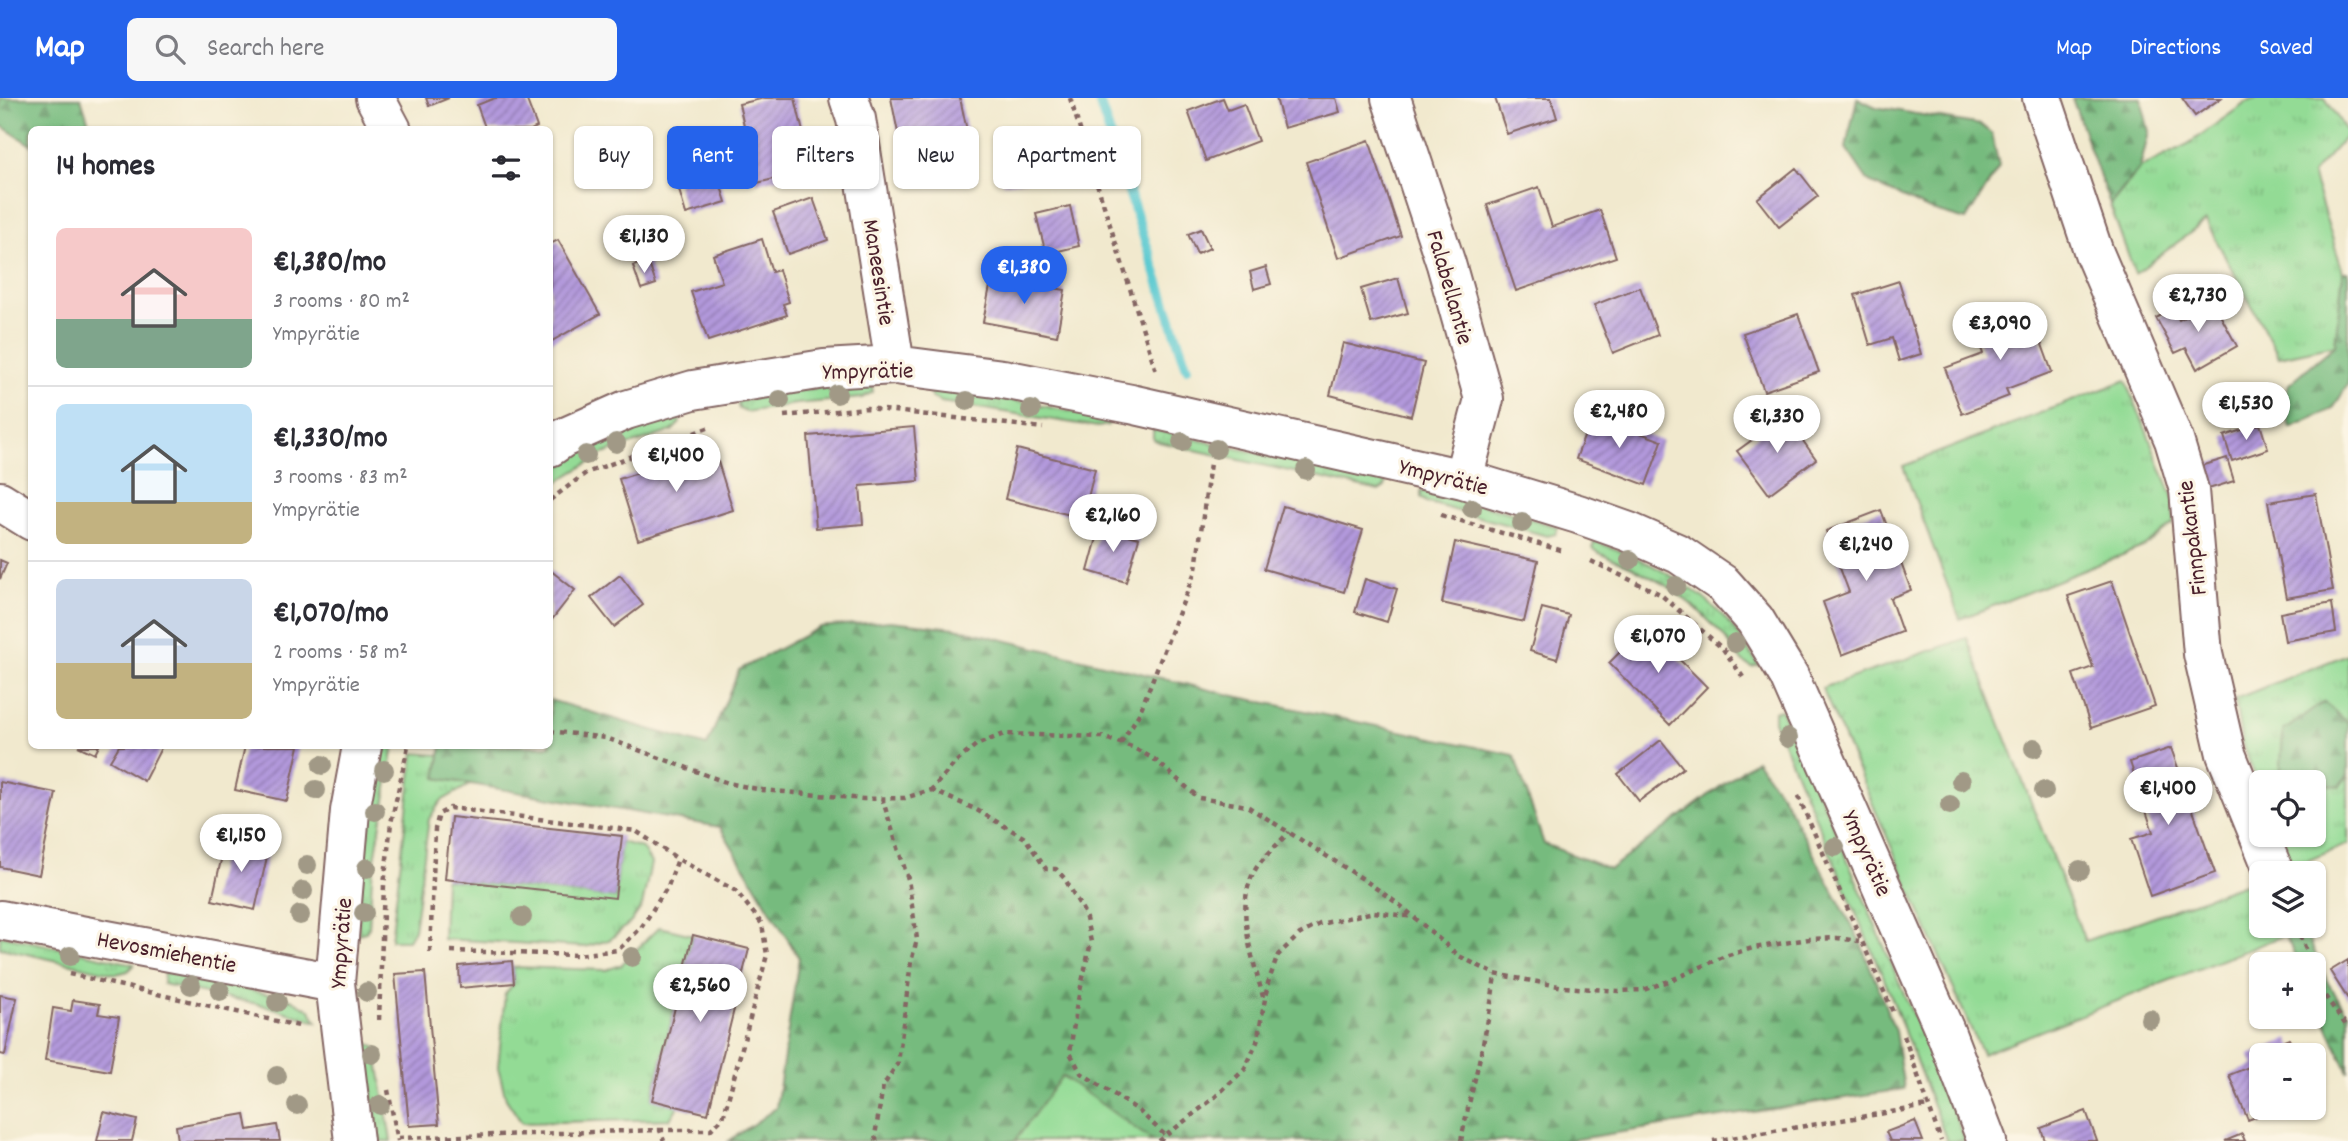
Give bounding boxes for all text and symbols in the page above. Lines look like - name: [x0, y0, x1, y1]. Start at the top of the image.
- search box: [127, 18, 617, 81]
- text: Map: [35, 26, 85, 73]
- icon: search: [151, 30, 189, 68]
- text: Search here: [207, 31, 325, 68]
- text: Map: [2056, 32, 2092, 66]
- text: Directions: [2130, 32, 2221, 66]
- text: Saved: [2259, 32, 2313, 66]
- chip: Buy: [574, 126, 653, 189]
- chip: Rent: [667, 126, 758, 189]
- chip: Filters: [772, 126, 879, 189]
- chip: New: [893, 126, 979, 189]
- chip: Apartment: [993, 126, 1141, 189]
- text: 14 homes: [56, 147, 155, 190]
- icon: filters: [487, 149, 525, 187]
- pin: €1,130: [587, 216, 701, 275]
- street label: Maneesintie: [852, 217, 902, 328]
- text: €1,130: [619, 221, 669, 254]
- street label: Falabellantie: [1416, 227, 1481, 349]
- text: €1,380/mo: [273, 243, 386, 286]
- pin: €1,380: [967, 246, 1081, 306]
- text: €1,380: [997, 252, 1051, 285]
- icon: home: [112, 256, 196, 340]
- pin: €2,730: [2141, 274, 2255, 334]
- text: €2,730: [2169, 280, 2227, 313]
- text: 3 rooms · 80 m²: [273, 286, 410, 319]
- pin: €3,090: [1943, 302, 2057, 362]
- text: €3,090: [1968, 308, 2032, 341]
- text: Ympyrätie: [273, 319, 360, 352]
- street label: Ympyrätie: [822, 355, 914, 391]
- pin: €1,530: [2189, 382, 2303, 442]
- text: €1,530: [2218, 388, 2274, 421]
- pin: €2,480: [1562, 390, 1676, 450]
- text: €2,480: [1590, 396, 1648, 429]
- pin: €1,330: [1720, 396, 1834, 455]
- text: €1,330: [1749, 401, 1805, 434]
- text: €1,330/mo: [273, 419, 388, 462]
- icon: home: [112, 432, 196, 516]
- pin: €1,400: [619, 434, 733, 494]
- text: €1,400: [648, 440, 704, 473]
- street label: Ympyrätie: [1395, 451, 1491, 506]
- text: 3 rooms · 83 m²: [273, 462, 408, 495]
- street label: Finnpakantie: [2170, 478, 2218, 597]
- pin: €2,160: [1056, 494, 1170, 554]
- text: Ympyrätie: [273, 495, 360, 528]
- text: €2,160: [1085, 500, 1141, 533]
- pin: €1,240: [1809, 524, 1923, 583]
- text: €1,240: [1839, 529, 1893, 562]
- text: €1,070/mo: [273, 594, 389, 637]
- icon: home: [112, 607, 196, 691]
- pin: €1,070: [1601, 616, 1715, 675]
- text: €1,070: [1630, 621, 1686, 654]
- text: 2 rooms · 58 m²: [273, 637, 408, 670]
- text: Ympyrätie: [273, 670, 360, 703]
- pin: €1,400: [2111, 768, 2225, 827]
- map controls: [2249, 770, 2326, 1120]
- button: locate: [2249, 770, 2326, 847]
- text: €1,400: [2140, 773, 2196, 806]
- street label: Ympyrätie: [1831, 806, 1899, 903]
- pin: €1,150: [184, 814, 298, 874]
- text: €1,150: [216, 820, 266, 853]
- button: layers: [2249, 861, 2326, 938]
- street label: Ympyrätie: [323, 897, 363, 990]
- street label: Hevosmiehentie: [94, 924, 239, 984]
- button: +: [2249, 952, 2326, 1029]
- pin: €2,560: [643, 964, 757, 1024]
- text: €2,560: [669, 970, 731, 1003]
- button: −: [2249, 1043, 2326, 1120]

